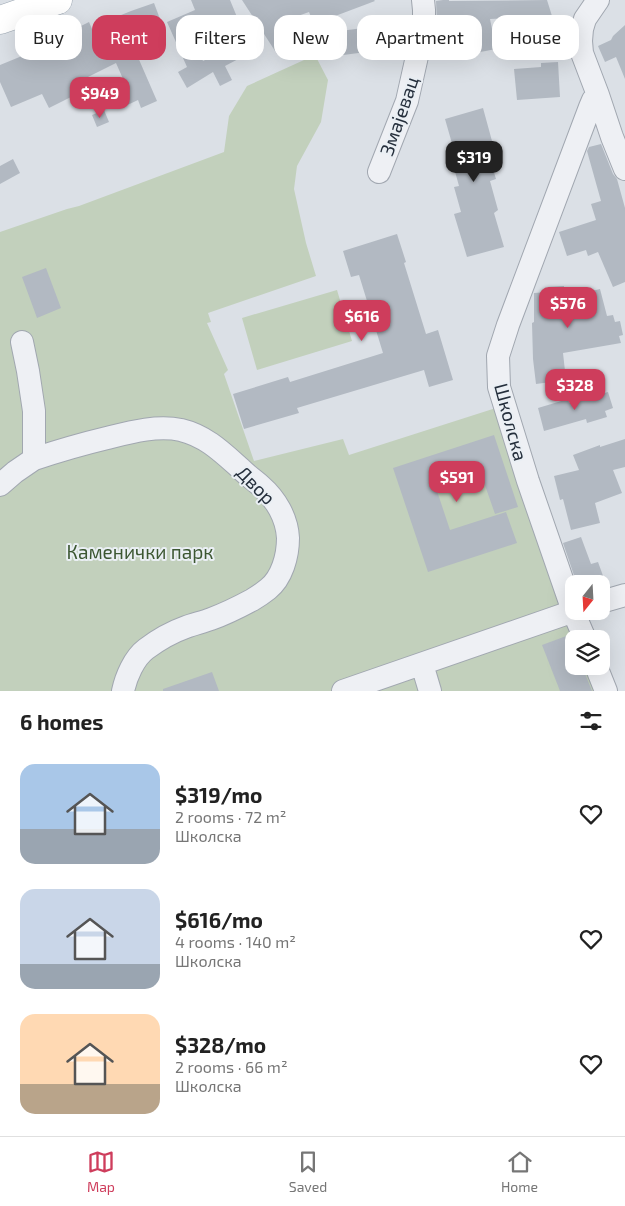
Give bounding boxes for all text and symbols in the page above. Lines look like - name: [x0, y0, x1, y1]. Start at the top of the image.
- chip: Buy: [15, 15, 82, 60]
- chip: Rent: [92, 15, 166, 60]
- chip: Filters: [176, 15, 264, 60]
- chip: New: [274, 15, 347, 60]
- chip: Apartment: [357, 15, 482, 60]
- chip: House: [492, 15, 579, 60]
- street label: Змајевац: [374, 73, 423, 159]
- pin: $949: [70, 76, 130, 119]
- text: $949: [81, 83, 119, 102]
- pin: $319: [444, 140, 504, 183]
- text: $319: [457, 147, 491, 166]
- pin: $576: [538, 286, 598, 329]
- text: $576: [550, 293, 586, 312]
- pin: $616: [332, 300, 392, 342]
- text: $616: [344, 306, 380, 325]
- pin: $328: [545, 368, 605, 411]
- text: $328: [556, 375, 594, 394]
- street label: Школска: [490, 381, 533, 463]
- street label: Двор: [232, 460, 281, 509]
- pin: $591: [427, 460, 487, 503]
- text: $591: [440, 467, 474, 486]
- park label: Каменички парк: [67, 540, 213, 563]
- north arrow: [565, 575, 610, 620]
- map controls: [565, 575, 610, 675]
- button: layers: [565, 630, 610, 675]
- icon: filters: [577, 707, 605, 735]
- text: 6 homes: [20, 709, 103, 734]
- text: $319/mo: [175, 782, 262, 807]
- icon: home: [60, 784, 120, 844]
- icon: heart: [577, 800, 605, 828]
- text: 2 rooms · 72 m²: [175, 807, 286, 826]
- text: Школска: [175, 826, 242, 845]
- text: $616/mo: [175, 907, 263, 932]
- icon: home: [60, 909, 120, 969]
- icon: heart: [577, 925, 605, 953]
- text: 4 rooms · 140 m²: [175, 932, 296, 951]
- text: Школска: [175, 951, 242, 970]
- text: $328/mo: [175, 1032, 266, 1057]
- icon: home: [60, 1034, 120, 1094]
- icon: heart: [577, 1050, 605, 1078]
- text: 2 rooms · 66 m²: [175, 1057, 288, 1076]
- text: Школска: [175, 1076, 242, 1095]
- tab: Map: [87, 1148, 115, 1195]
- tab: Saved: [289, 1148, 327, 1195]
- tab: Home: [501, 1148, 538, 1195]

